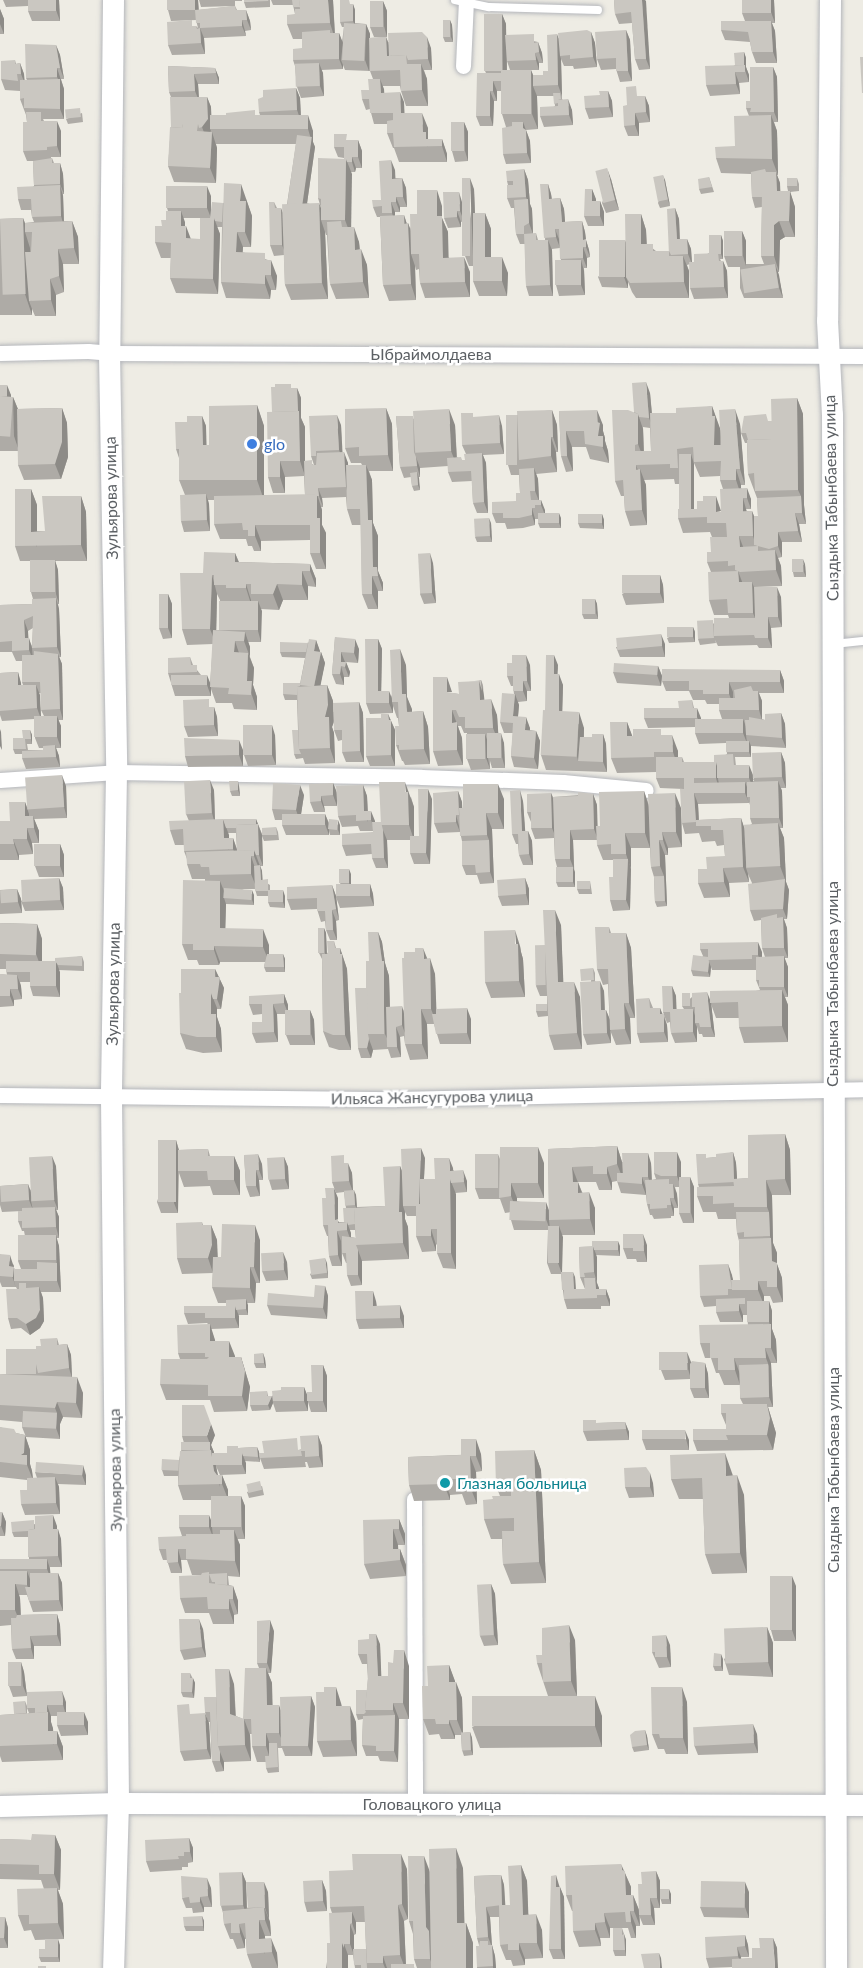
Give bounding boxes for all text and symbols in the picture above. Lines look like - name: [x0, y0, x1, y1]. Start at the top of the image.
- street label: Ыбраймолдаева: [370, 344, 492, 364]
- street label: Сыздыка Табынбаева улица: [820, 395, 842, 601]
- place label: glo: [264, 434, 285, 454]
- street label: Зульярова улица: [100, 436, 122, 560]
- marker: glo: [245, 437, 259, 451]
- street label: Сыздыка Табынбаева улица: [822, 881, 842, 1087]
- street label: Зульярова улица: [102, 922, 124, 1046]
- street label: Ильяса Жансугурова улица: [331, 1086, 533, 1108]
- street label: Сыздыка Табынбаева улица: [823, 1367, 843, 1573]
- street label: Зульярова улица: [104, 1408, 126, 1532]
- place label: Глазная больница: [457, 1473, 587, 1493]
- marker: Глазная больница: [438, 1476, 452, 1490]
- street label: Головацкого улица: [363, 1794, 501, 1814]

